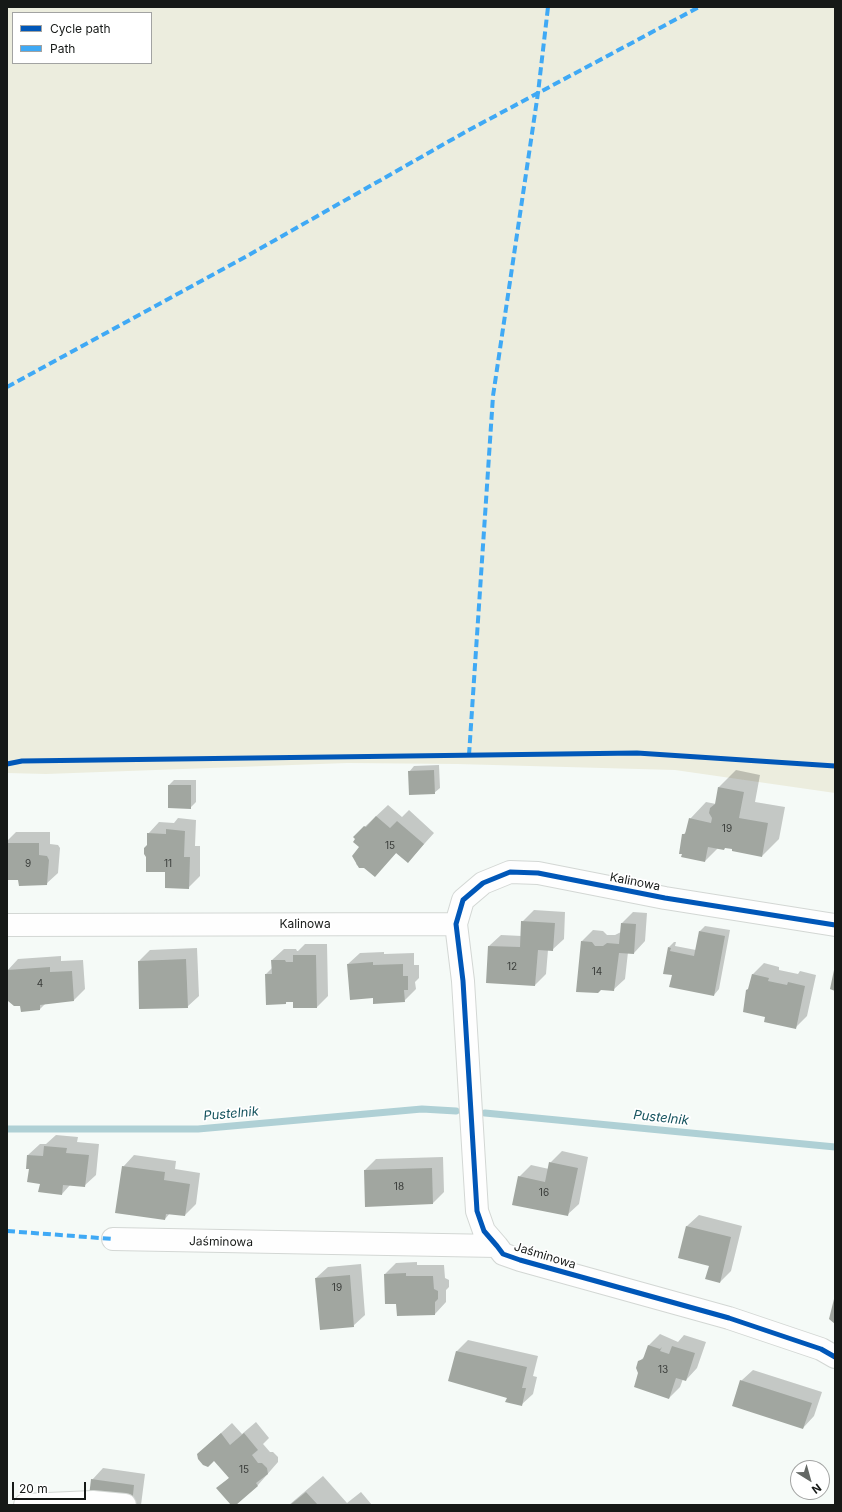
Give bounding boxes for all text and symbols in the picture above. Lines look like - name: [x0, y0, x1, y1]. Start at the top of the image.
- legend: [12, 12, 152, 64]
- text: Cycle path: [50, 21, 111, 36]
- text: Path: [50, 41, 75, 56]
- house number: 19: [722, 823, 732, 835]
- house number: 15: [385, 840, 395, 852]
- house number: 9: [25, 858, 31, 870]
- house number: 11: [164, 858, 172, 870]
- street label: Kalinowa: [608, 870, 662, 894]
- street label: Kalinowa: [279, 917, 331, 931]
- house number: 12: [507, 961, 517, 973]
- house number: 14: [592, 966, 602, 978]
- house number: 4: [37, 978, 43, 990]
- water label: Pustelnik: [203, 1104, 259, 1124]
- water label: Pustelnik: [633, 1107, 689, 1129]
- house number: 18: [394, 1181, 404, 1193]
- house number: 16: [539, 1187, 549, 1199]
- street label: Jaśminowa: [189, 1234, 253, 1250]
- street label: Jaśminowa: [512, 1240, 578, 1272]
- house number: 19: [332, 1282, 342, 1294]
- house number: 13: [658, 1364, 668, 1376]
- north arrow: [790, 1460, 830, 1500]
- house number: 15: [239, 1464, 249, 1476]
- scale bar: [14, 1474, 88, 1500]
- text: 20 m: [19, 1481, 48, 1496]
- text: N: [809, 1481, 824, 1497]

